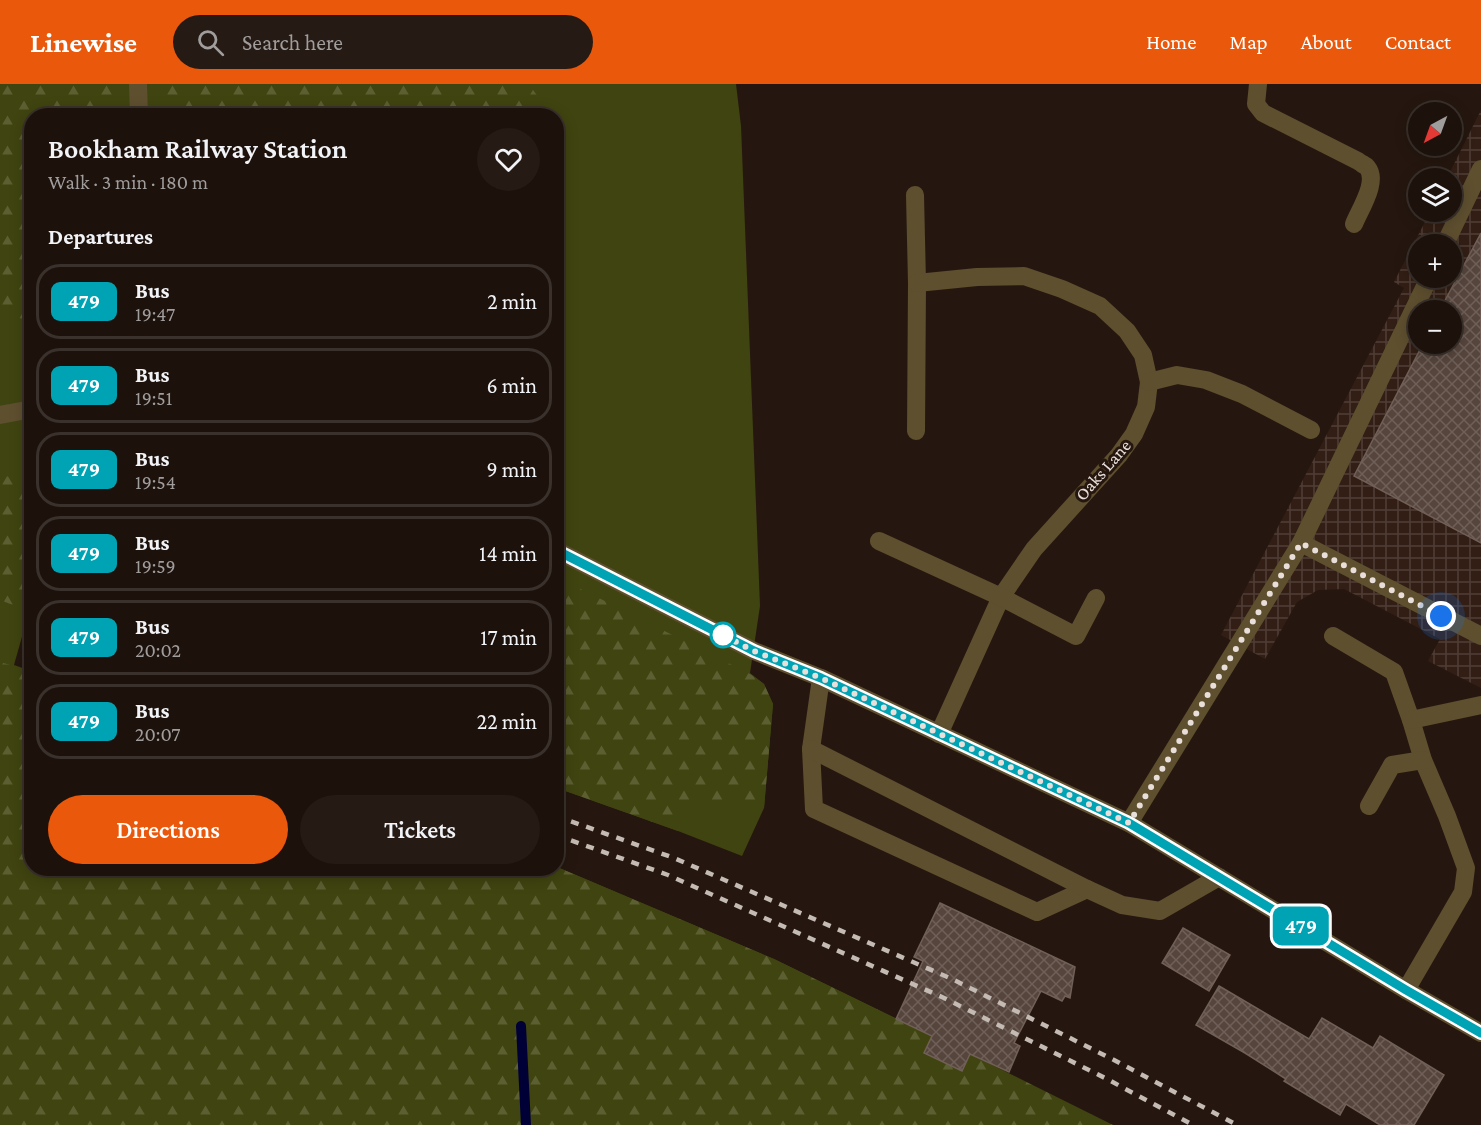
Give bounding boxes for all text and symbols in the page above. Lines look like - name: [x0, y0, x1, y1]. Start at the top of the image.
- search box: [173, 15, 593, 69]
- icon: search: [194, 26, 227, 59]
- text: Linewise: [30, 27, 137, 58]
- text: Search here: [242, 30, 343, 55]
- text: Home: [1146, 30, 1196, 54]
- text: Map: [1229, 30, 1268, 54]
- text: About: [1301, 30, 1352, 54]
- text: Contact: [1385, 30, 1451, 54]
- north arrow: [1408, 102, 1462, 156]
- map controls: [1408, 102, 1462, 354]
- button: heart: [477, 128, 540, 191]
- text: Bookham Railway Station: [48, 133, 348, 164]
- button: layers: [1408, 168, 1462, 222]
- text: Walk · 3 min · 180 m: [48, 171, 208, 193]
- text: Departures: [48, 224, 153, 249]
- button: +: [1408, 234, 1462, 288]
- text: Bus: [135, 278, 169, 303]
- text: 479: [68, 289, 100, 313]
- text: 2 min: [487, 289, 537, 314]
- button: −: [1408, 300, 1462, 354]
- text: 19:47: [135, 303, 175, 325]
- text: Bus: [135, 362, 169, 387]
- text: 479: [68, 373, 100, 397]
- text: 6 min: [486, 373, 537, 398]
- text: 19:51: [135, 387, 172, 409]
- street label: Oaks Lane: [1071, 435, 1135, 505]
- text: Bus: [135, 446, 169, 471]
- text: 479: [68, 457, 100, 481]
- text: 9 min: [486, 457, 537, 482]
- text: 19:54: [135, 471, 176, 493]
- text: Bus: [135, 530, 169, 555]
- text: 479: [68, 541, 100, 565]
- text: 14 min: [479, 541, 537, 566]
- text: 19:59: [135, 555, 176, 577]
- your location: [1426, 601, 1456, 631]
- text: Bus: [135, 614, 169, 639]
- unlabelled marker: [710, 622, 736, 648]
- text: 479: [68, 625, 100, 649]
- text: 17 min: [480, 625, 537, 650]
- text: 20:02: [135, 639, 181, 661]
- text: Bus: [135, 698, 169, 723]
- text: 479: [68, 709, 100, 733]
- text: 22 min: [477, 709, 537, 734]
- text: 20:07: [135, 723, 180, 745]
- button: Directions: [48, 795, 288, 864]
- button: Tickets: [300, 795, 540, 864]
- line badge: 479: [1266, 906, 1336, 946]
- text: 479: [1285, 914, 1317, 938]

